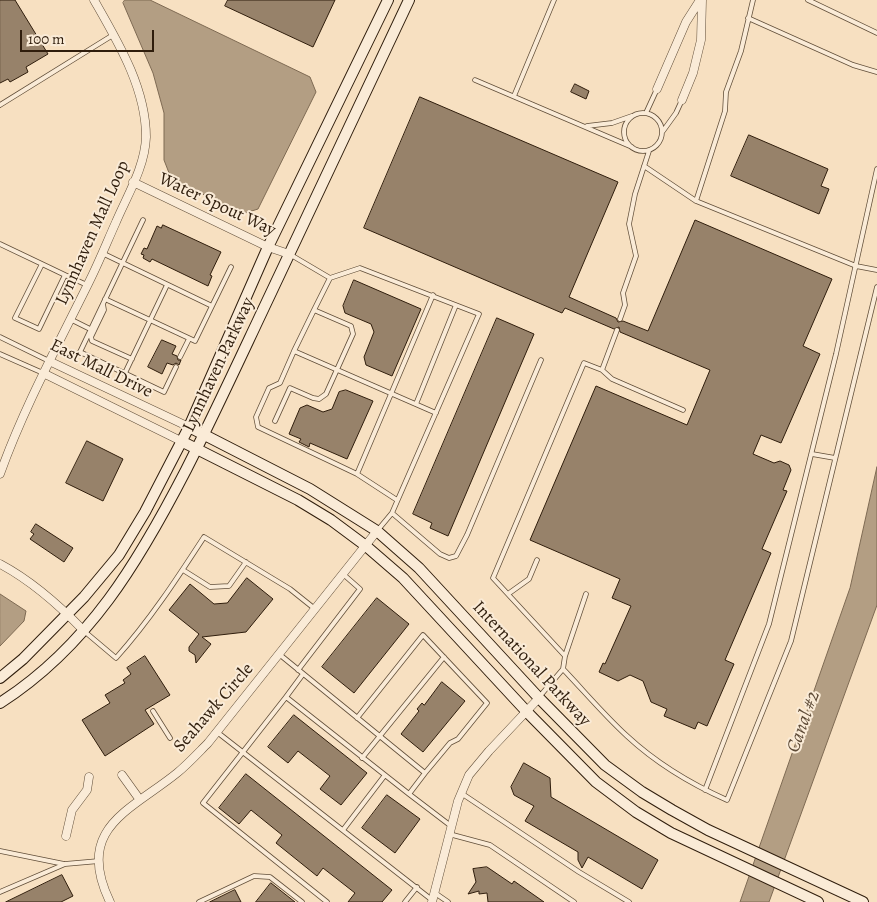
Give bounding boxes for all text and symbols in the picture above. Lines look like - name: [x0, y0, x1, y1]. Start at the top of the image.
- scale bar: [22, 20, 156, 52]
- text: 100 m: [28, 29, 65, 49]
- street label: Lynnhaven Mall Loop: [51, 157, 135, 309]
- street label: Water Spout Way: [155, 168, 279, 242]
- street label: Lynnhaven Parkway: [178, 294, 260, 436]
- street label: East Mall Drive: [46, 335, 156, 403]
- street label: International Parkway: [467, 597, 595, 731]
- street label: Seahawk Circle: [169, 659, 259, 757]
- water label: Canal #2: [782, 688, 826, 756]

